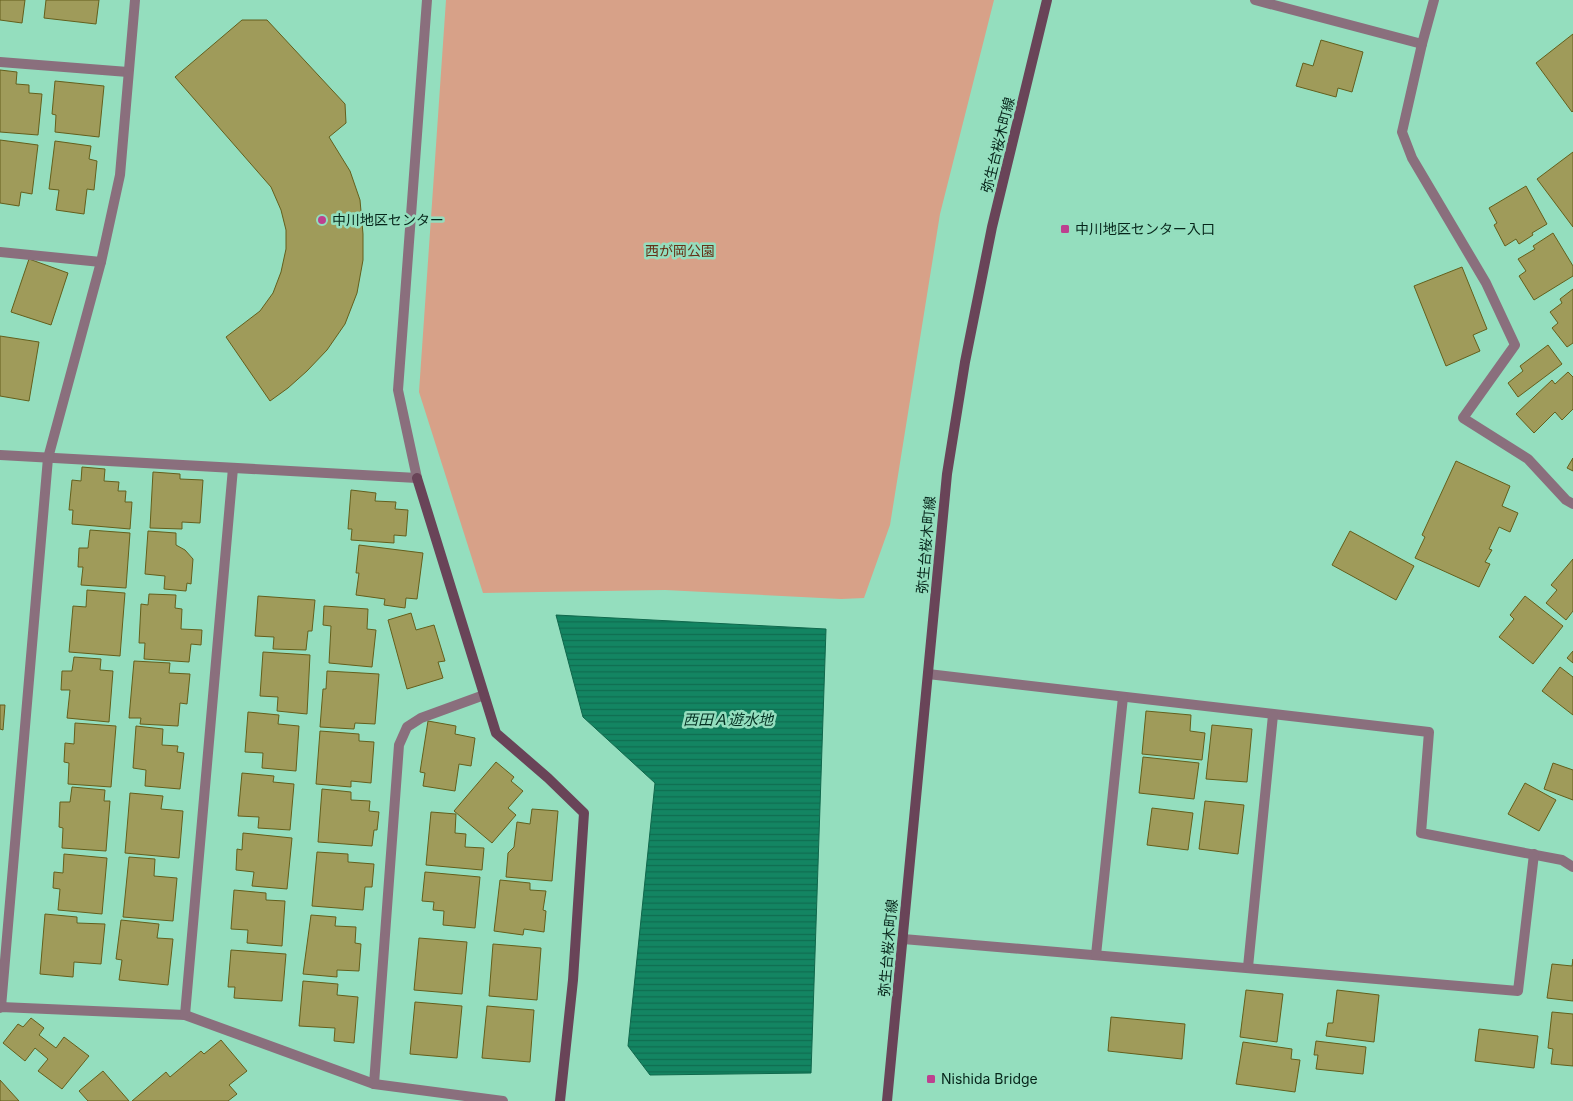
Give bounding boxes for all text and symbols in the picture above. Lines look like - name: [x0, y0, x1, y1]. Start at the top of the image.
- street label: 弥生台桜木町線: [977, 95, 1018, 194]
- place label: 中川地区センター: [332, 211, 444, 228]
- marker: 中川地区センター: [316, 214, 328, 226]
- place label: 中川地区センター入口: [1075, 220, 1215, 237]
- marker: 中川地区センター入口: [1059, 223, 1071, 235]
- park label: 西が岡公園: [645, 242, 715, 259]
- street label: 弥生台桜木町線: [913, 495, 938, 595]
- water label: 西田Ａ遊水地: [683, 710, 775, 729]
- street label: 弥生台桜木町線: [875, 898, 900, 998]
- place label: Nishida Bridge: [941, 1070, 1038, 1087]
- marker: Nishida Bridge: [925, 1073, 937, 1085]

